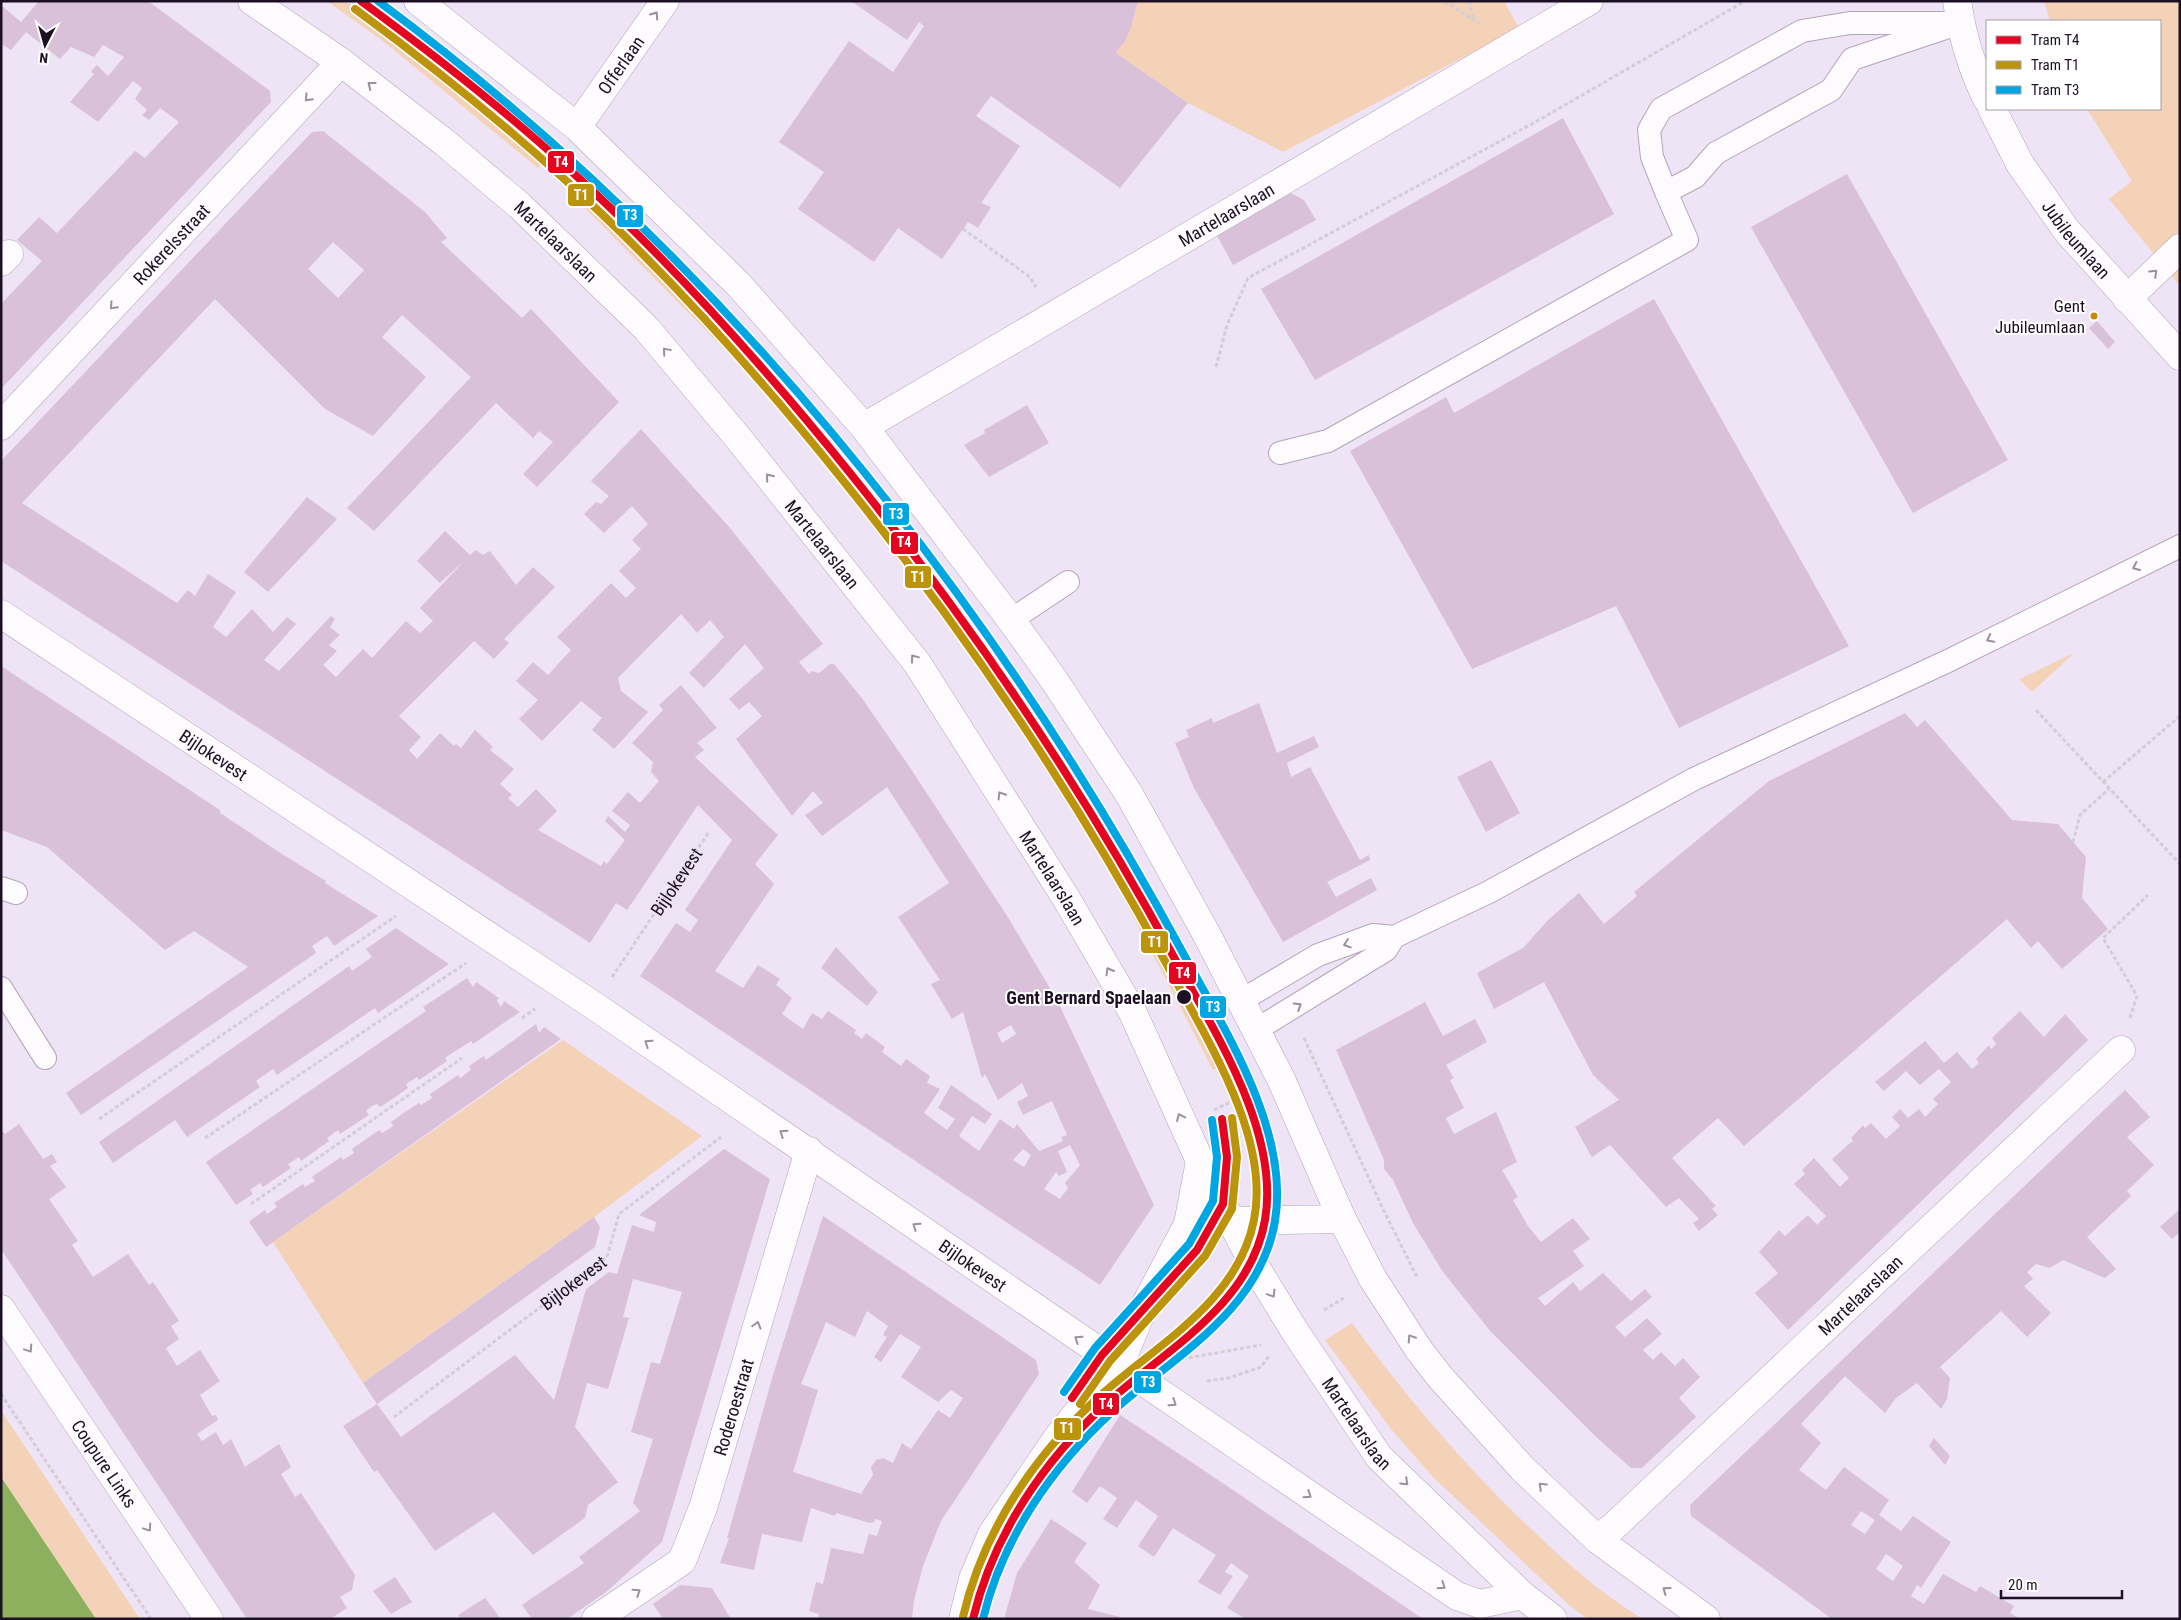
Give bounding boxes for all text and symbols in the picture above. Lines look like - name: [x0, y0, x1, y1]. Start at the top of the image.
- one-way arrow: [649, 11, 658, 21]
- north arrow: [20, 20, 70, 70]
- legend: [1986, 20, 2161, 110]
- text: Tram T4: [2031, 31, 2079, 49]
- street label: Offerlaan: [593, 32, 648, 98]
- text: N: [39, 50, 49, 66]
- text: Tram T1: [2031, 56, 2079, 74]
- text: Tram T3: [2031, 81, 2079, 99]
- one-way arrow: [367, 82, 376, 91]
- one-way arrow: [305, 92, 314, 101]
- line badge: T4: [547, 150, 575, 174]
- text: T4: [554, 154, 568, 170]
- street label: Martelaarslaan: [1175, 178, 1278, 250]
- line badge: T1: [567, 183, 595, 207]
- text: T1: [574, 187, 588, 203]
- street label: Martelaarslaan: [510, 196, 602, 286]
- street label: Jubileumlaan: [2038, 196, 2115, 283]
- street label: Rokerelsstraat: [128, 199, 214, 289]
- line badge: T3: [616, 204, 644, 228]
- text: T3: [623, 207, 637, 223]
- one-way arrow: [2148, 270, 2157, 279]
- place label: Gent Jubileumlaan: [1995, 296, 2085, 337]
- one-way arrow: [110, 300, 119, 309]
- marker: Gent Jubileumlaan: [2089, 311, 2099, 321]
- one-way arrow: [662, 348, 671, 357]
- one-way arrow: [765, 473, 774, 482]
- street label: Martelaarslaan: [781, 496, 864, 592]
- line badge: T3: [882, 502, 910, 526]
- text: T3: [889, 506, 903, 522]
- line badge: T4: [890, 531, 919, 555]
- text: T4: [897, 534, 911, 550]
- one-way arrow: [2132, 560, 2141, 571]
- line badge: T1: [904, 565, 932, 589]
- text: T1: [911, 569, 925, 585]
- one-way arrow: [1986, 633, 1995, 643]
- one-way arrow: [910, 655, 919, 664]
- street label: Bijlokevest: [176, 725, 252, 785]
- one-way arrow: [998, 792, 1008, 801]
- street label: Martelaarslaan: [1015, 827, 1090, 929]
- street label: Bijlokevest: [646, 844, 706, 919]
- line badge: T1: [1140, 930, 1169, 954]
- text: T1: [1148, 934, 1162, 950]
- one-way arrow: [1343, 938, 1352, 948]
- line badge: T4: [1168, 961, 1197, 985]
- text: T4: [1176, 965, 1190, 981]
- one-way arrow: [1105, 967, 1115, 976]
- place label: Gent Bernard Spaelaan: [1006, 987, 1171, 1008]
- marker: Gent Bernard Spaelaan: [1175, 988, 1193, 1006]
- line badge: T3: [1199, 995, 1227, 1019]
- text: T3: [1206, 999, 1220, 1015]
- one-way arrow: [1292, 1003, 1302, 1012]
- one-way arrow: [644, 1040, 653, 1049]
- one-way arrow: [1176, 1113, 1186, 1122]
- one-way arrow: [779, 1130, 788, 1140]
- one-way arrow: [912, 1223, 922, 1232]
- street label: Bijlokevest: [935, 1235, 1011, 1295]
- street label: Bijlokevest: [536, 1251, 610, 1314]
- street label: Martelaarslaan: [1814, 1251, 1906, 1339]
- one-way arrow: [1265, 1289, 1275, 1298]
- one-way arrow: [752, 1321, 762, 1330]
- one-way arrow: [1407, 1334, 1417, 1343]
- one-way arrow: [1075, 1336, 1084, 1345]
- one-way arrow: [23, 1343, 32, 1353]
- street label: Roderoestraat: [709, 1356, 757, 1458]
- line badge: T3: [1133, 1370, 1162, 1394]
- street label: Martelaarslaan: [1318, 1373, 1396, 1474]
- text: T3: [1141, 1374, 1155, 1390]
- line badge: T4: [1092, 1392, 1120, 1416]
- text: T4: [1099, 1396, 1113, 1412]
- one-way arrow: [1168, 1397, 1177, 1406]
- street label: Coupure Links: [68, 1416, 142, 1511]
- line badge: T1: [1053, 1417, 1082, 1441]
- text: T1: [1060, 1420, 1074, 1436]
- one-way arrow: [1399, 1476, 1408, 1485]
- one-way arrow: [1538, 1483, 1547, 1492]
- one-way arrow: [1302, 1489, 1312, 1498]
- one-way arrow: [142, 1522, 152, 1531]
- scale bar: [2001, 1568, 2122, 1600]
- text: 20 m: [2008, 1576, 2038, 1594]
- one-way arrow: [1436, 1580, 1446, 1589]
- one-way arrow: [1662, 1587, 1672, 1596]
- one-way arrow: [631, 1588, 640, 1598]

